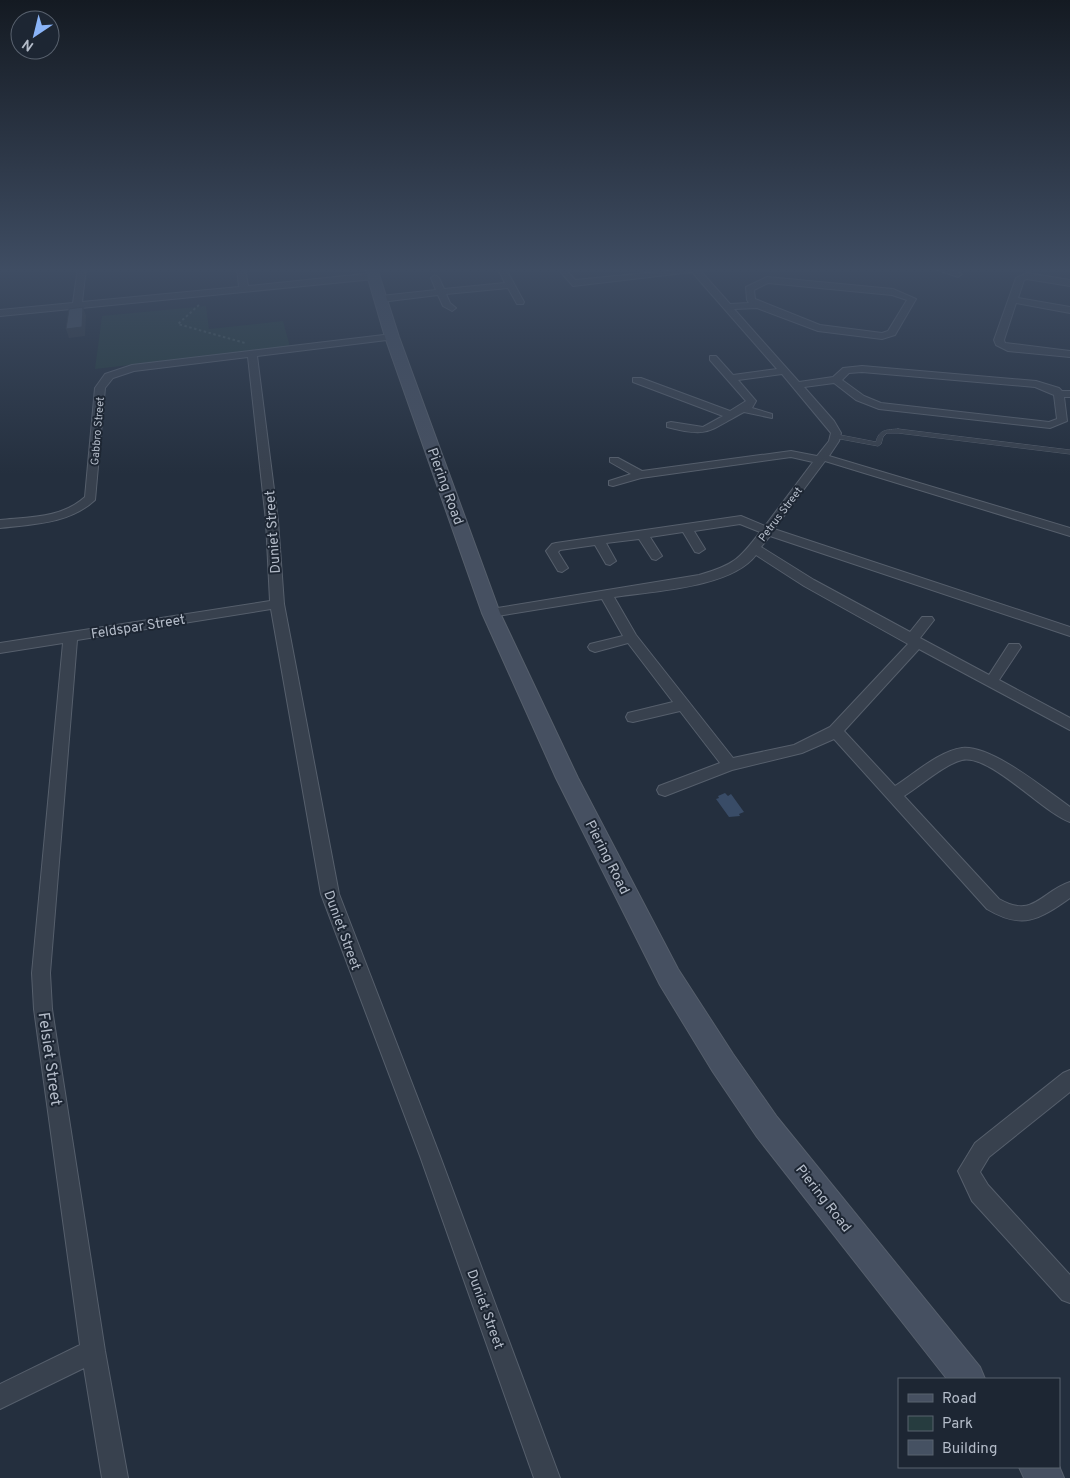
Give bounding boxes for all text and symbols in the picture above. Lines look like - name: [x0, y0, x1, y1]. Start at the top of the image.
- north arrow: [10, 10, 60, 60]
- text: N: [19, 35, 37, 54]
- street label: Gabbro Street: [88, 396, 108, 466]
- street label: Piering Road: [423, 446, 466, 527]
- street label: Petrus Street: [756, 484, 806, 545]
- street label: Duniet Street: [262, 490, 285, 574]
- street label: Feldspar Street: [90, 612, 187, 643]
- street label: Piering Road: [581, 818, 633, 897]
- street label: Duniet Street: [319, 888, 364, 973]
- street label: Felsiet Street: [33, 1011, 65, 1107]
- street label: Piering Road: [791, 1162, 854, 1236]
- street label: Duniet Street: [462, 1267, 507, 1352]
- legend: [898, 1378, 1060, 1468]
- text: Road: [942, 1390, 977, 1409]
- text: Park: [942, 1415, 973, 1434]
- text: Building: [942, 1440, 997, 1459]

